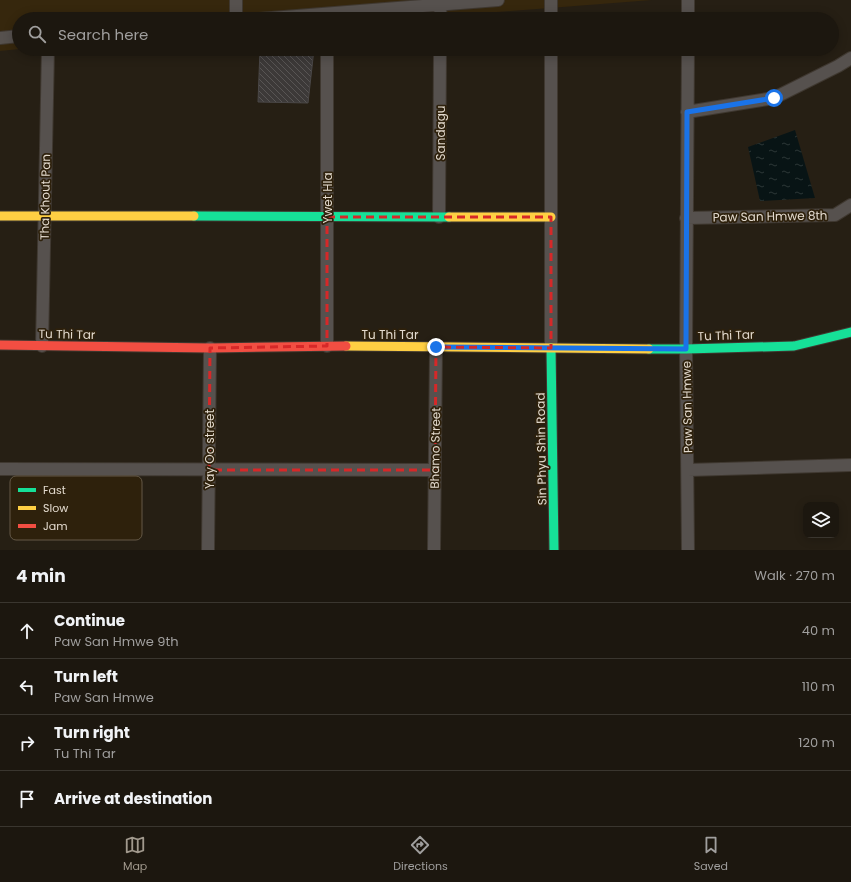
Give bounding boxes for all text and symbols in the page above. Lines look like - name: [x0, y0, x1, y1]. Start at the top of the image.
- search box: [12, 12, 839, 56]
- icon: search: [26, 23, 48, 45]
- text: Search here: [58, 24, 148, 45]
- route start: [765, 89, 783, 107]
- street label: Sandagu: [432, 106, 449, 160]
- street label: Tha Khout Pan: [36, 154, 54, 240]
- street label: Ywet Hla: [319, 172, 336, 224]
- street label: Paw San Hmwe 8th: [712, 206, 828, 226]
- street label: Tu Thi Tar: [38, 325, 96, 343]
- street label: Tu Thi Tar: [697, 325, 755, 344]
- street label: Tu Thi Tar: [362, 326, 419, 343]
- route end: [427, 338, 445, 356]
- street label: Paw San Hmwe: [678, 361, 696, 453]
- street label: Sin Phyu Shin Road: [532, 392, 550, 506]
- street label: Bhamo Street: [426, 407, 444, 489]
- street label: Yay Oo street: [201, 409, 218, 489]
- legend: [10, 476, 142, 540]
- text: Fast: [43, 482, 66, 498]
- text: Slow: [43, 500, 68, 516]
- map controls: [803, 502, 839, 538]
- button: layers: [803, 502, 839, 538]
- text: Jam: [43, 518, 68, 534]
- text: 4 min: [16, 564, 66, 588]
- text: Walk · 270 m: [754, 566, 835, 585]
- text: Continue: [54, 610, 125, 631]
- icon: ahead: [16, 620, 38, 642]
- text: 40 m: [802, 621, 835, 640]
- text: Paw San Hmwe 9th: [54, 632, 178, 651]
- text: Turn left: [54, 666, 118, 687]
- icon: left: [16, 676, 38, 698]
- text: 110 m: [802, 677, 835, 696]
- text: Paw San Hmwe: [54, 688, 154, 707]
- text: Turn right: [54, 722, 130, 743]
- icon: right: [16, 732, 38, 754]
- text: 120 m: [798, 733, 835, 752]
- text: Tu Thi Tar: [54, 744, 116, 763]
- icon: arrive: [16, 788, 38, 810]
- text: Arrive at destination: [54, 788, 212, 809]
- tab: Map: [123, 834, 147, 875]
- tab: Directions: [393, 834, 448, 875]
- tab: Saved: [694, 834, 728, 875]

